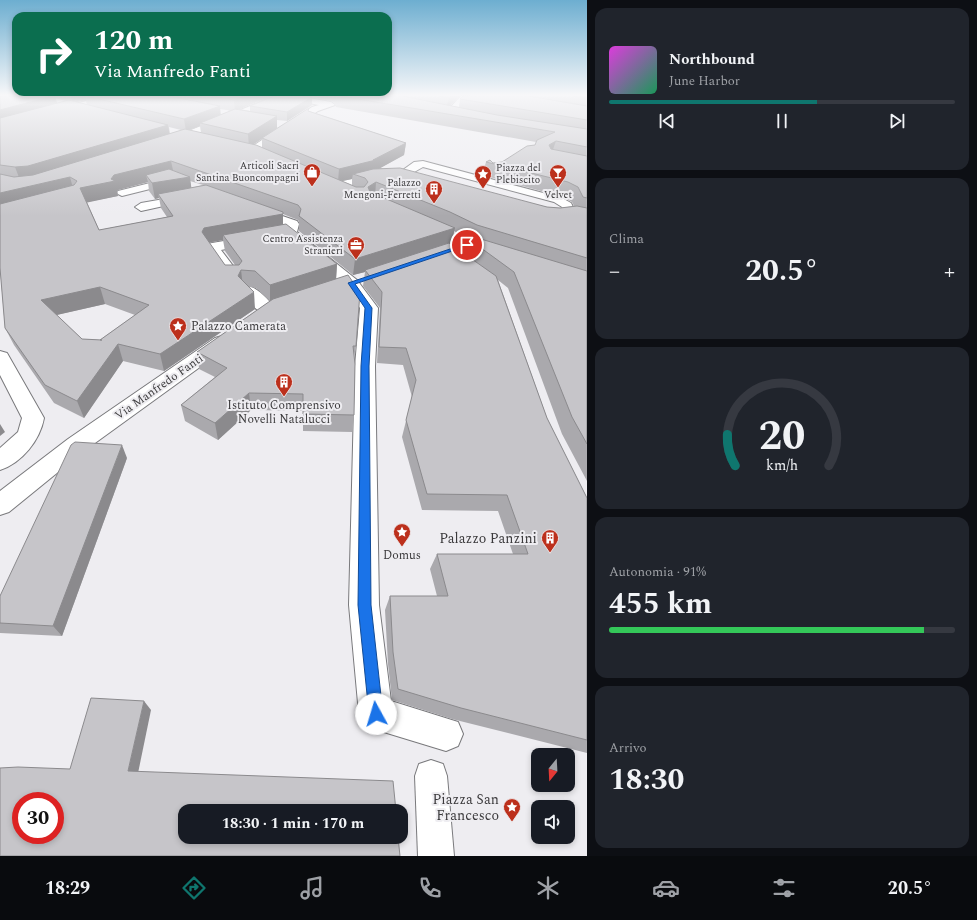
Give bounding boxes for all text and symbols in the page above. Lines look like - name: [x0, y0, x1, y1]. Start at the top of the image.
- text: 120 m: [94, 19, 173, 62]
- icon: right: [28, 28, 80, 80]
- text: Northbound: [669, 48, 755, 71]
- text: Via Manfredo Fanti: [94, 58, 251, 85]
- text: June Harbor: [669, 71, 740, 91]
- icon: previous: [656, 110, 678, 132]
- icon: pause: [771, 110, 793, 132]
- icon: next: [886, 110, 908, 132]
- place label: Articoli Sacri Santina Buoncompagni: [196, 158, 299, 186]
- place label: Piazza del Plebiscito: [496, 160, 541, 188]
- shop icon: Articoli Sacri Santina Buoncompagni: [302, 162, 322, 187]
- bar icon: Velvet: [548, 163, 568, 188]
- place icon: Piazza del Plebiscito: [473, 164, 493, 189]
- place label: Palazzo Mengoni-Ferretti: [344, 175, 421, 203]
- building icon: Palazzo Mengoni-Ferretti: [424, 179, 444, 204]
- place label: Velvet: [544, 187, 572, 203]
- pin: [450, 228, 484, 262]
- text: Clima: [609, 229, 644, 249]
- place label: Centro Assistenza Stranieri: [262, 231, 343, 259]
- icon: arrive: [456, 234, 478, 256]
- office icon: Centro Assistenza Stranieri: [346, 235, 366, 260]
- text: 20.5°: [745, 248, 819, 294]
- text: −: [609, 255, 620, 288]
- text: +: [944, 255, 955, 288]
- place icon: Palazzo Camerata: [168, 316, 188, 341]
- place label: Palazzo Camerata: [191, 317, 286, 336]
- street label: Via Manfredo Fanti: [111, 349, 208, 425]
- building icon: Istituto Comprensivo Novelli Natalucci: [274, 372, 294, 397]
- place label: Istituto Comprensivo Novelli Natalucci: [227, 396, 341, 429]
- text: 20: [759, 405, 805, 468]
- text: km/h: [766, 455, 798, 477]
- place icon: Domus: [392, 522, 412, 547]
- place label: Palazzo Panzini: [439, 528, 537, 549]
- building icon: Palazzo Panzini: [540, 528, 560, 553]
- place label: Domus: [383, 546, 421, 565]
- text: Autonomia · 91%: [609, 562, 706, 582]
- text: 455 km: [609, 581, 712, 627]
- position arrow: [355, 693, 397, 735]
- text: Arrivo: [609, 738, 646, 758]
- north arrow: [531, 748, 575, 792]
- map controls: [531, 748, 575, 844]
- text: 18:30: [609, 757, 684, 803]
- place label: Piazza San Francesco: [432, 789, 499, 826]
- speed limit sign: 30: [12, 792, 64, 844]
- place icon: Piazza San Francesco: [502, 797, 522, 822]
- button: sound: [531, 800, 575, 844]
- text: 18:30 · 1 min · 170 m: [222, 812, 364, 835]
- icon: directions: [180, 874, 208, 902]
- icon: music: [298, 874, 326, 902]
- icon: phone: [416, 874, 444, 902]
- icon: climate: [534, 874, 562, 902]
- icon: car: [652, 874, 680, 902]
- icon: filters: [770, 874, 798, 902]
- text: 18:29: [45, 875, 90, 902]
- text: 20.5°: [888, 875, 932, 902]

